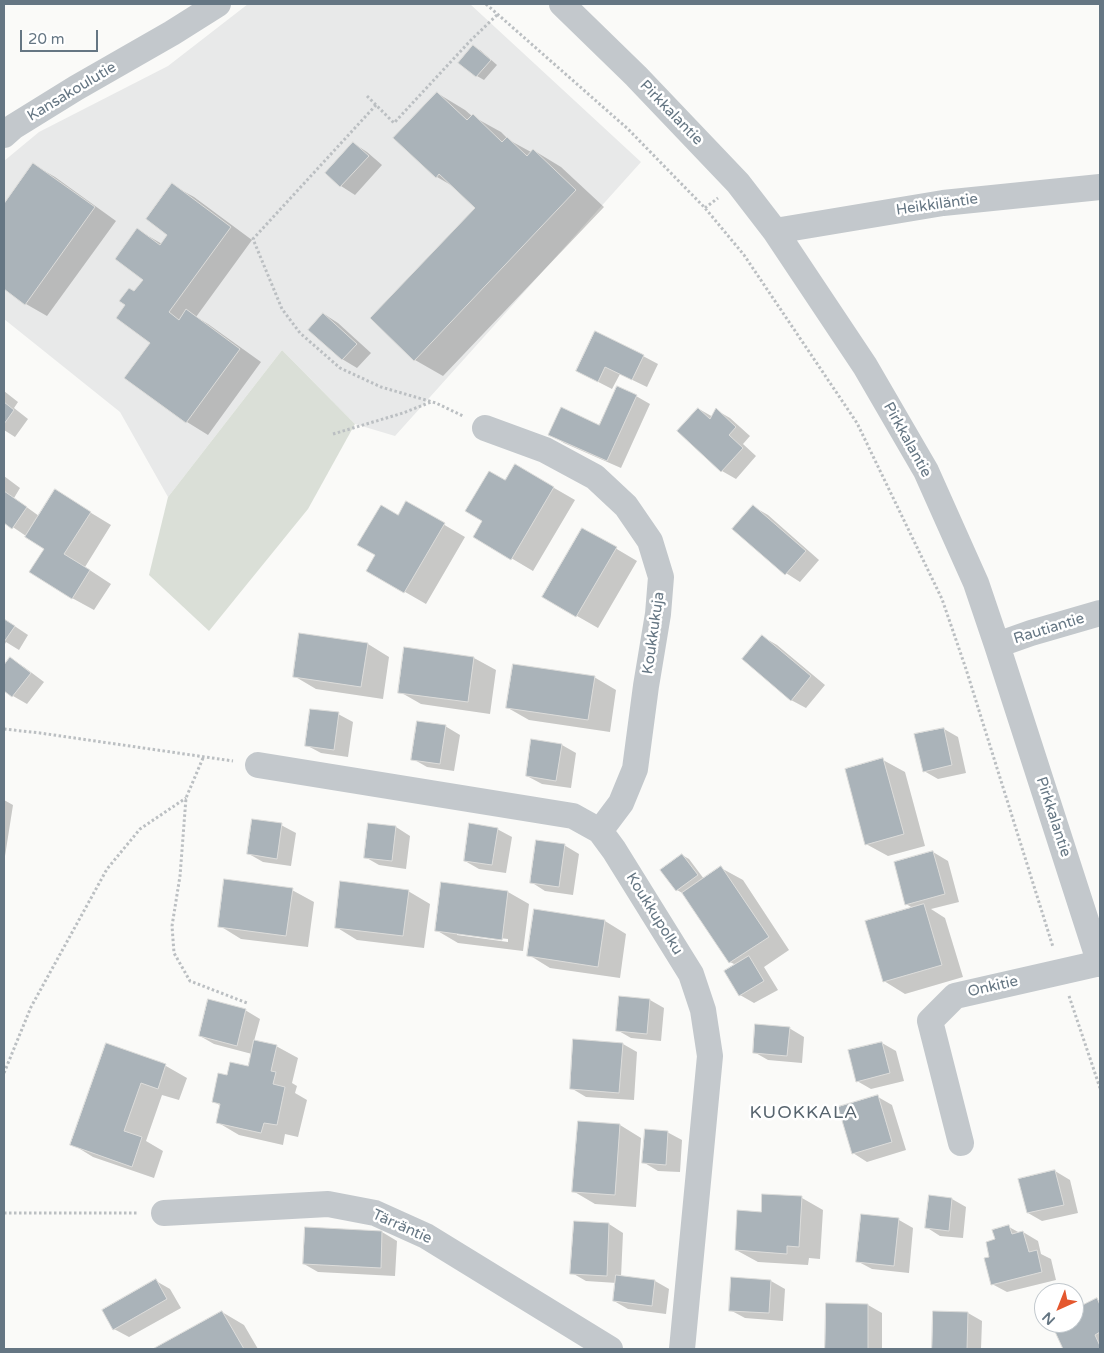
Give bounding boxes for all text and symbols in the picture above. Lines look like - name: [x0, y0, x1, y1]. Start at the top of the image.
- scale bar: [22, 20, 100, 52]
- text: 20 m: [28, 30, 65, 48]
- street label: Kansakoulutie: [24, 58, 120, 126]
- street label: Pirkkalantie: [636, 77, 706, 149]
- street label: Heikkiläntie: [895, 190, 979, 220]
- street label: Pirkkalantie: [879, 399, 935, 481]
- street label: Koukkukuja: [639, 590, 669, 676]
- street label: Rautiantie: [1011, 610, 1087, 648]
- street label: Pirkkalantie: [1032, 775, 1074, 859]
- street label: Koukkupolku: [622, 870, 686, 958]
- street label: Onkitie: [966, 972, 1020, 1002]
- district label: KUOKKALA: [749, 1102, 859, 1124]
- street label: Tärräntie: [369, 1206, 435, 1248]
- north arrow: [1034, 1283, 1084, 1333]
- text: N: [1039, 1308, 1059, 1328]

